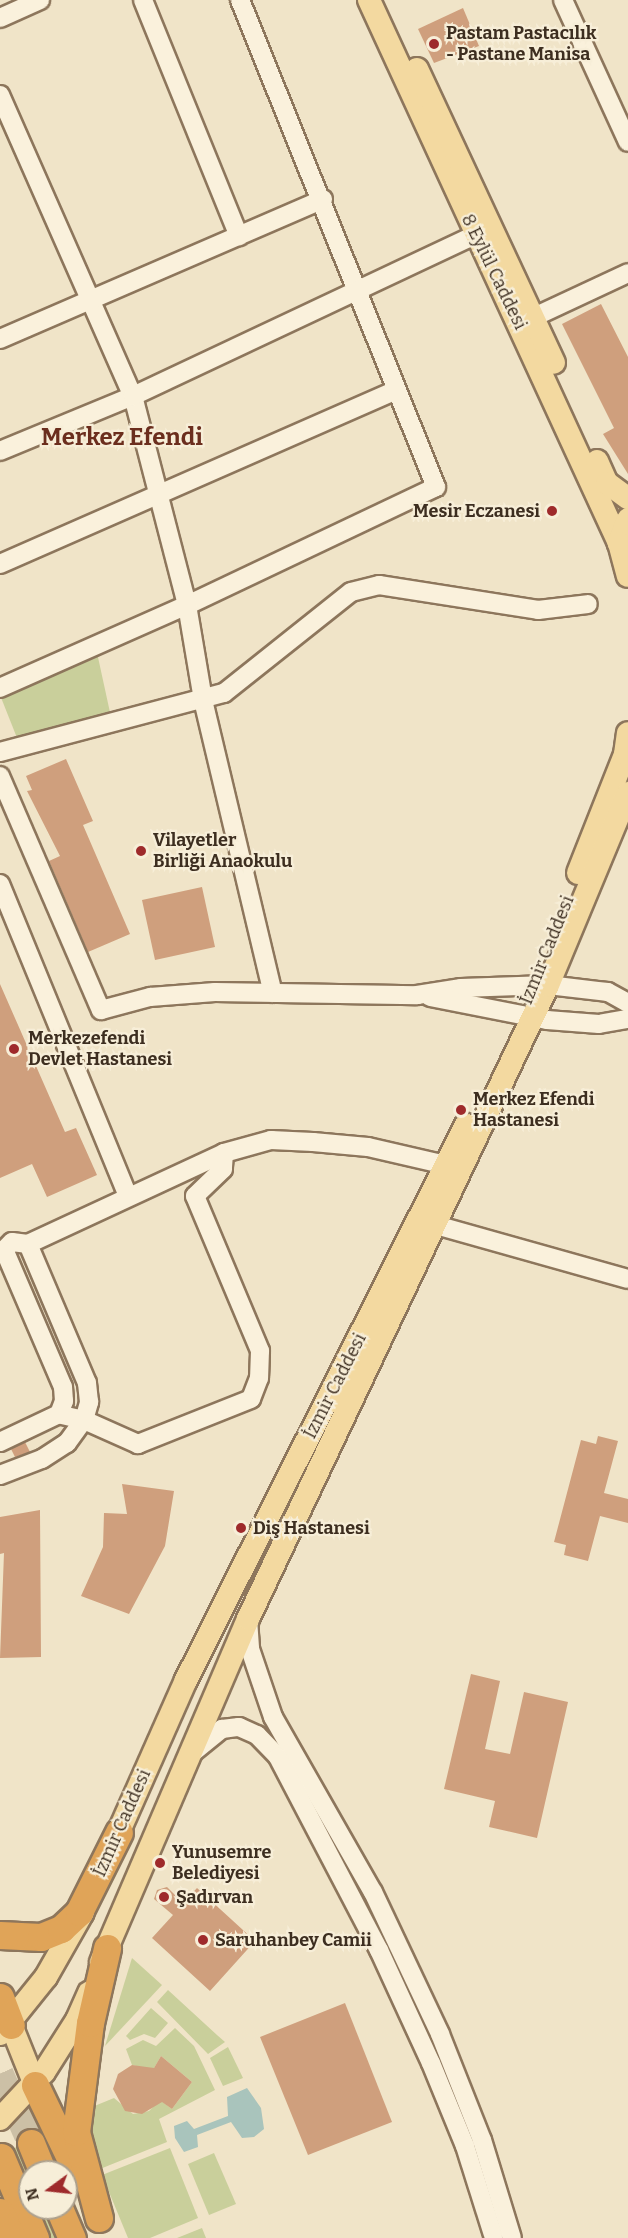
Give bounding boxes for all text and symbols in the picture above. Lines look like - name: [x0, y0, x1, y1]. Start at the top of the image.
- place label: Pastam Pastacılık - Pastane Manisa: [446, 23, 596, 66]
- marker: Pastam Pastacılık - Pastane Manisa: [427, 37, 441, 51]
- street label: 8 Eylül Caddesi: [457, 211, 531, 333]
- district label: Merkez Efendi: [41, 424, 203, 452]
- place label: Mesir Eczanesi: [413, 500, 540, 522]
- marker: Mesir Eczanesi: [545, 504, 559, 518]
- place label: Vilayetler Birliği Anaokulu: [153, 830, 292, 872]
- marker: Vilayetler Birliği Anaokulu: [134, 844, 148, 858]
- street label: İzmir Caddesi: [515, 892, 579, 1008]
- place label: Merkezefendi Devlet Hastanesi: [28, 1028, 172, 1070]
- marker: Merkezefendi Devlet Hastanesi: [5, 1040, 23, 1058]
- place label: Merkez Efendi Hastanesi: [473, 1089, 594, 1132]
- marker: Merkez Efendi Hastanesi: [454, 1103, 468, 1117]
- street label: İzmir Caddesi: [299, 1330, 371, 1442]
- place label: Diş Hastanesi: [253, 1517, 370, 1539]
- marker: Diş Hastanesi: [234, 1521, 248, 1535]
- street label: İzmir Caddesi: [89, 1766, 155, 1880]
- place label: Yunusemre Belediyesi: [172, 1842, 271, 1884]
- marker: Yunusemre Belediyesi: [153, 1856, 167, 1870]
- place label: Şadırvan: [176, 1886, 253, 1908]
- marker: Şadırvan: [157, 1890, 171, 1904]
- place label: Saruhanbey Camii: [215, 1929, 372, 1951]
- marker: Saruhanbey Camii: [196, 1933, 210, 1947]
- north arrow: [18, 2160, 78, 2220]
- text: N: [21, 2186, 43, 2203]

